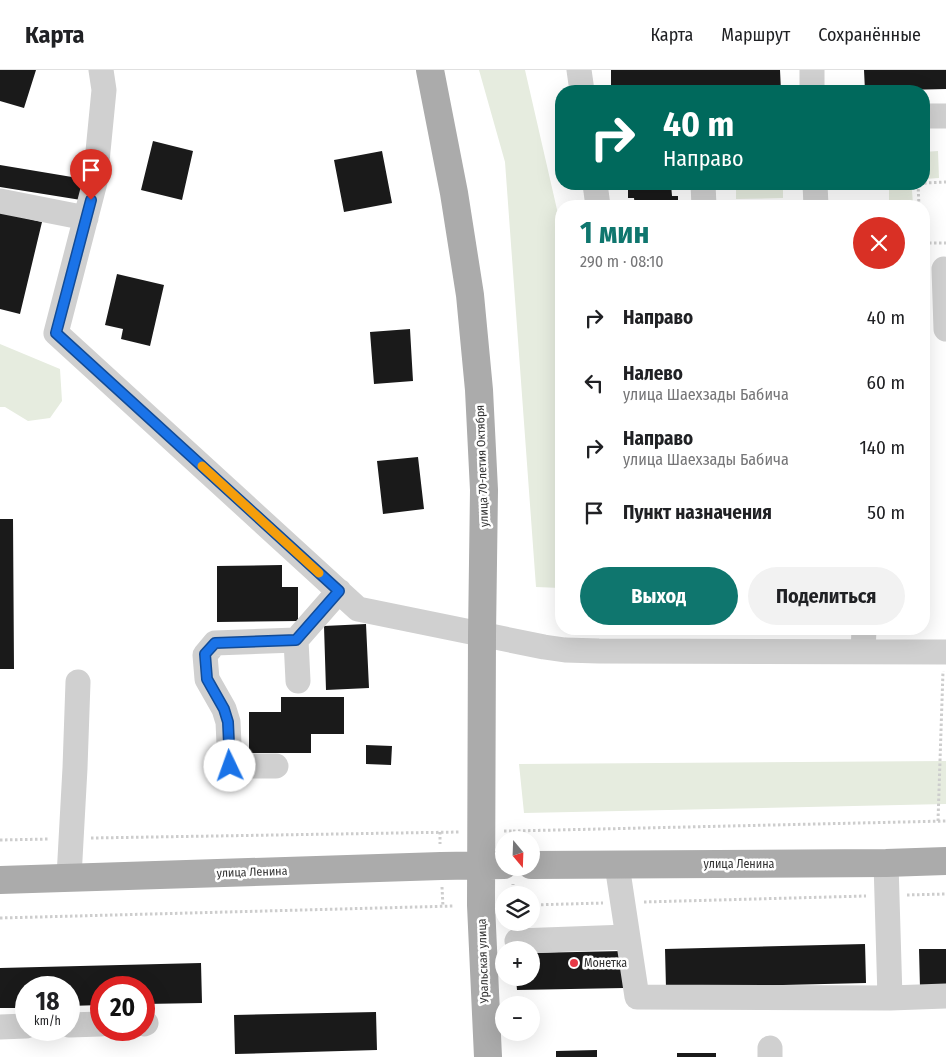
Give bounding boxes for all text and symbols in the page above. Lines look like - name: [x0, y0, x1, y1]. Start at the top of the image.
- text: Карта: [25, 21, 84, 49]
- text: Карта: [650, 24, 693, 46]
- text: Маршрут: [721, 24, 790, 46]
- text: Сохранённые: [818, 24, 921, 46]
- text: 40 m: [663, 103, 734, 145]
- icon: right: [580, 105, 645, 170]
- text: Направо: [663, 145, 744, 172]
- pin: [70, 149, 112, 200]
- icon: arrive: [77, 156, 105, 184]
- text: 1 мин: [580, 215, 649, 251]
- button: close: [853, 217, 905, 269]
- text: 290 m · 08:10: [580, 252, 664, 271]
- icon: right: [580, 304, 608, 332]
- text: Направо: [623, 306, 693, 329]
- text: 40 m: [867, 306, 905, 329]
- text: Налево: [623, 362, 683, 385]
- icon: left: [580, 369, 608, 397]
- text: 60 m: [867, 371, 905, 394]
- text: улица Шаехзады Бабича: [623, 385, 789, 404]
- street label: улица 70-летия Октября: [473, 405, 491, 527]
- text: Направо: [623, 427, 693, 450]
- icon: right: [580, 434, 608, 462]
- text: 140 m: [859, 436, 905, 459]
- text: улица Шаехзады Бабича: [623, 450, 789, 469]
- icon: arrive: [580, 499, 608, 527]
- text: Пункт назначения: [623, 501, 772, 524]
- text: 50 m: [867, 501, 905, 524]
- button: Выход: [580, 567, 738, 625]
- button: Поделиться: [748, 567, 905, 625]
- position arrow: [203, 739, 255, 791]
- north arrow: [495, 831, 540, 876]
- map controls: [495, 831, 540, 1041]
- street label: улица Ленина: [704, 857, 775, 871]
- street label: улица Ленина: [216, 864, 288, 880]
- button: layers: [495, 886, 540, 931]
- street label: Уральская улица: [475, 918, 492, 1005]
- button: +: [495, 941, 540, 986]
- place label: Монетка: [584, 956, 627, 970]
- marker: Монетка: [568, 957, 580, 969]
- speed limit sign: 20: [90, 976, 155, 1041]
- text: 18: [36, 987, 59, 1017]
- button: −: [495, 996, 540, 1041]
- text: km/h: [34, 1014, 61, 1028]

